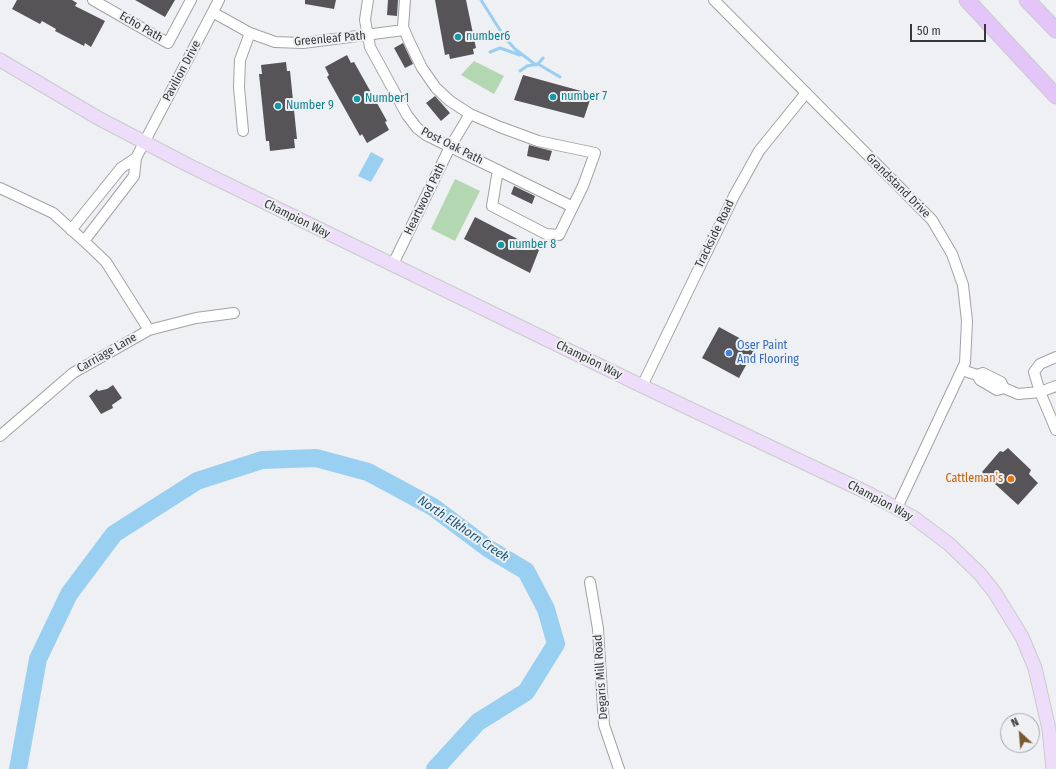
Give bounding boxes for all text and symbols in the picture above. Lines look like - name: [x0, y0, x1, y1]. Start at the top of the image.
- street label: Echo Path: [117, 9, 165, 45]
- scale bar: [912, 16, 988, 42]
- text: 50 m: [917, 24, 941, 38]
- street label: Greenleaf Path: [294, 29, 366, 49]
- place label: number6: [466, 30, 510, 44]
- marker: number6: [453, 32, 463, 42]
- street label: Pavilion Drive: [160, 38, 204, 104]
- place label: number 7: [561, 90, 607, 104]
- place label: Number1: [365, 92, 409, 106]
- marker: number 7: [548, 92, 558, 102]
- marker: Number1: [352, 94, 362, 104]
- place label: Number 9: [286, 99, 334, 113]
- marker: Number 9: [273, 101, 283, 111]
- street label: Post Oak Path: [419, 124, 485, 168]
- street label: Grandstand Drive: [863, 151, 933, 221]
- street label: Heartwood Path: [401, 161, 449, 237]
- street label: Champion Way: [262, 197, 332, 241]
- street label: Trackside Road: [692, 198, 738, 270]
- place label: number 8: [509, 238, 556, 252]
- marker: number 8: [496, 240, 506, 250]
- street label: Carriage Lane: [75, 330, 139, 376]
- street label: Champion Way: [554, 338, 624, 382]
- place label: Oser Paint And Flooring: [737, 339, 799, 367]
- marker: Oser Paint And Flooring: [724, 348, 734, 358]
- place label: Cattleman’s: [946, 472, 1003, 486]
- marker: Cattleman’s: [1006, 474, 1016, 484]
- street label: Champion Way: [845, 478, 915, 524]
- water label: North Elkhorn Creek: [415, 493, 511, 565]
- street label: Degaris Mill Road: [591, 634, 611, 720]
- north arrow: [1000, 713, 1040, 753]
- text: N: [1009, 715, 1021, 730]

